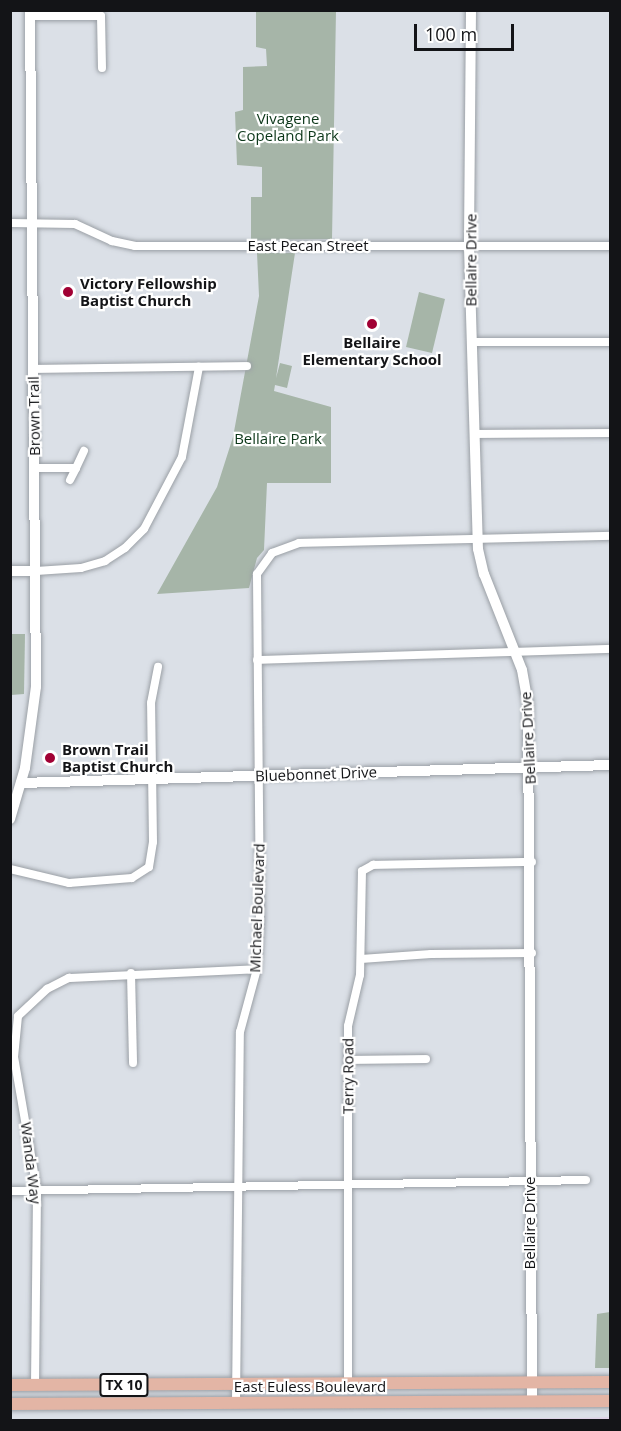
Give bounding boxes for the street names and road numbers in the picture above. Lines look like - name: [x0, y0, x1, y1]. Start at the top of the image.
- street label: Bellaire Drive: [462, 214, 480, 306]
- street label: East Pecan Street: [247, 237, 369, 255]
- street label: Brown Trail: [24, 376, 44, 456]
- street label: Bellaire Drive: [517, 691, 539, 785]
- street label: Bluebonnet Drive: [255, 763, 377, 785]
- street label: Michael Boulevard: [246, 843, 268, 973]
- street label: Terry Road: [339, 1038, 357, 1114]
- street label: Wanda Way: [17, 1121, 45, 1205]
- street label: Bellaire Drive: [521, 1177, 539, 1269]
- road number: TX 10: [98, 1374, 150, 1396]
- street label: East Euless Boulevard: [234, 1378, 386, 1396]

